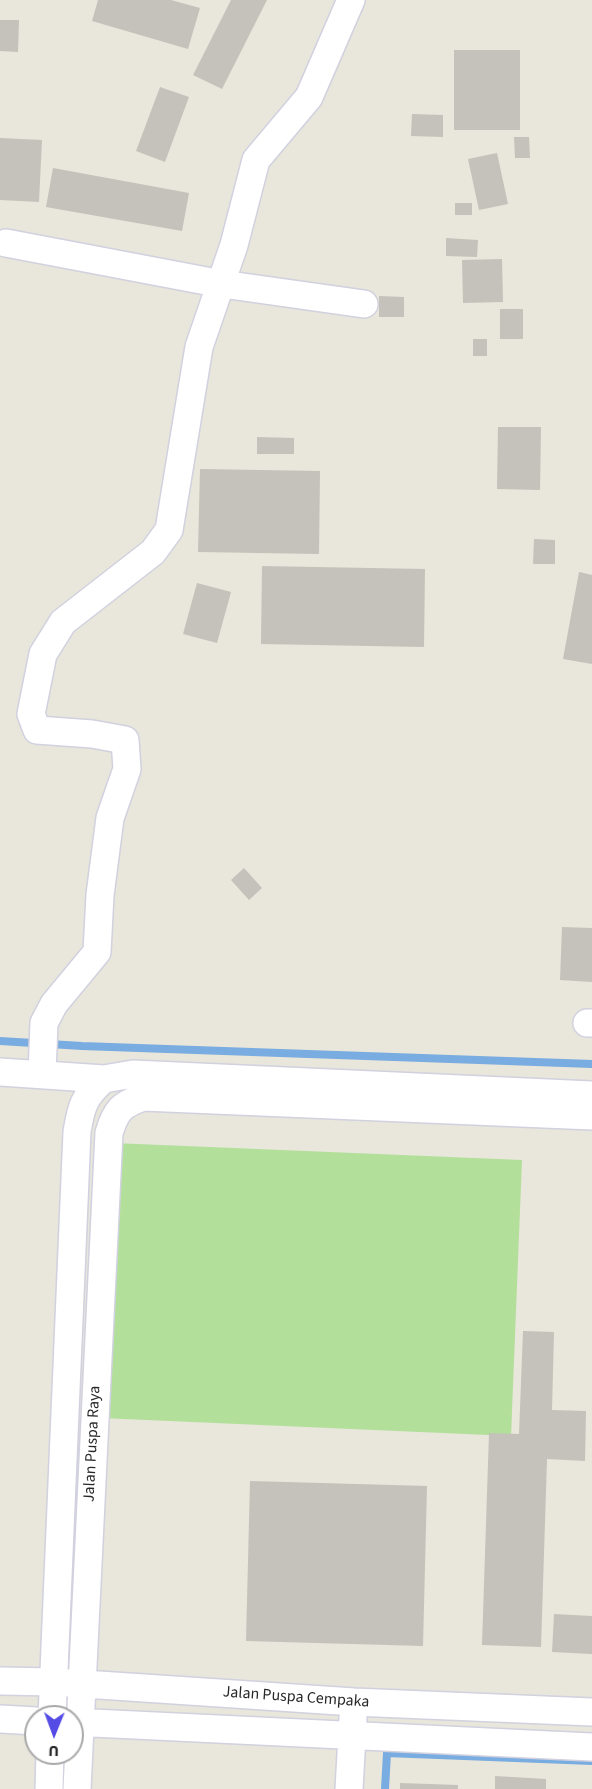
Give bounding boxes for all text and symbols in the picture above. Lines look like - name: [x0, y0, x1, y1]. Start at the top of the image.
- street label: Jalan Puspa Raya: [80, 1385, 106, 1503]
- street label: Jalan Puspa Cempaka: [222, 1683, 370, 1713]
- north arrow: [24, 1705, 84, 1765]
- text: U: [48, 1740, 59, 1762]

